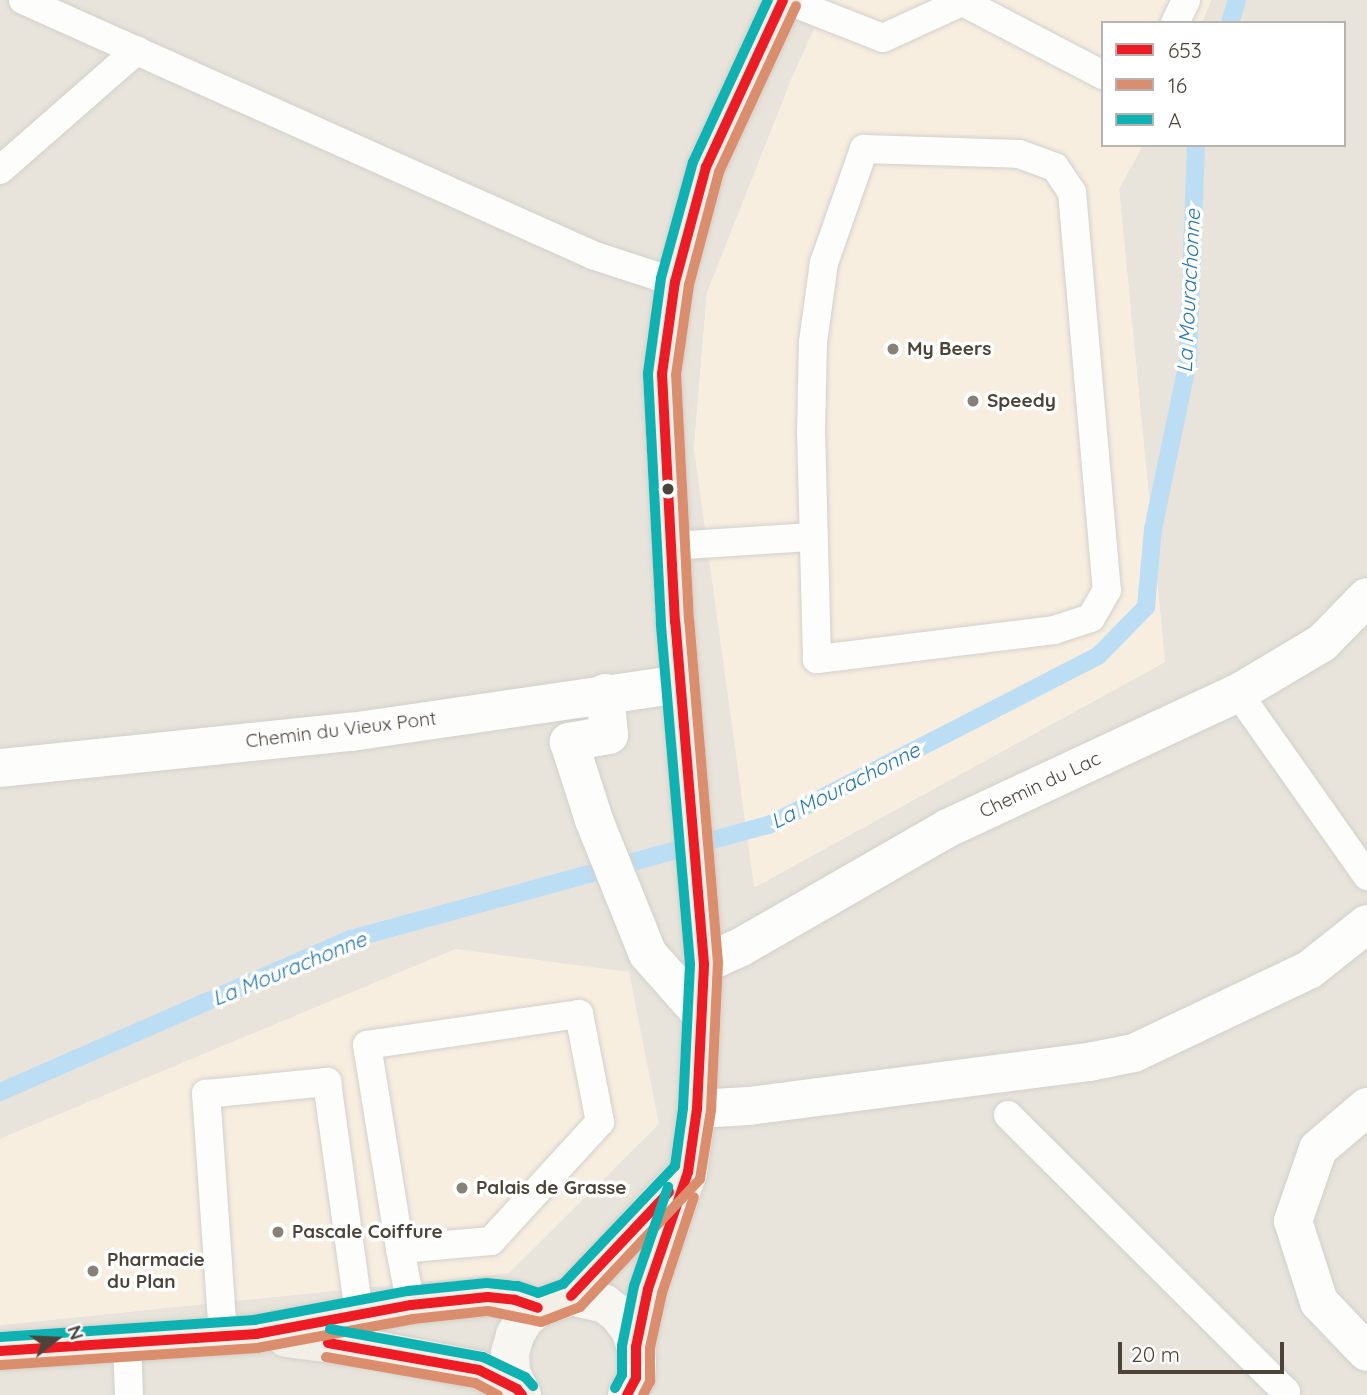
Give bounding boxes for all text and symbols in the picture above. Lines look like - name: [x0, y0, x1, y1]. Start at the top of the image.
- legend: [1101, 21, 1346, 147]
- text: 653: [1168, 37, 1202, 63]
- text: 16: [1168, 72, 1187, 98]
- text: A: [1168, 107, 1182, 133]
- water label: La Mourachonne: [1171, 209, 1205, 373]
- place label: My Beers: [907, 338, 991, 360]
- marker: My Beers: [885, 341, 901, 357]
- place label: Speedy: [987, 390, 1056, 412]
- marker: Speedy: [965, 393, 981, 409]
- unlabelled marker: [661, 482, 675, 496]
- street label: Chemin du Vieux Pont: [244, 707, 438, 753]
- water label: La Mourachonne: [766, 737, 924, 833]
- street label: Chemin du Lac: [976, 747, 1104, 823]
- water label: La Mourachonne: [208, 926, 370, 1010]
- place label: Palais de Grasse: [476, 1177, 626, 1199]
- marker: Palais de Grasse: [454, 1180, 470, 1196]
- place label: Pascale Coiffure: [292, 1221, 443, 1243]
- marker: Pascale Coiffure: [270, 1224, 286, 1240]
- place label: Pharmacie du Plan: [107, 1249, 205, 1293]
- marker: Pharmacie du Plan: [85, 1263, 101, 1279]
- north arrow: [21, 1304, 91, 1374]
- text: N: [62, 1322, 90, 1343]
- scale bar: [1122, 1328, 1288, 1372]
- text: 20 m: [1131, 1341, 1180, 1367]

